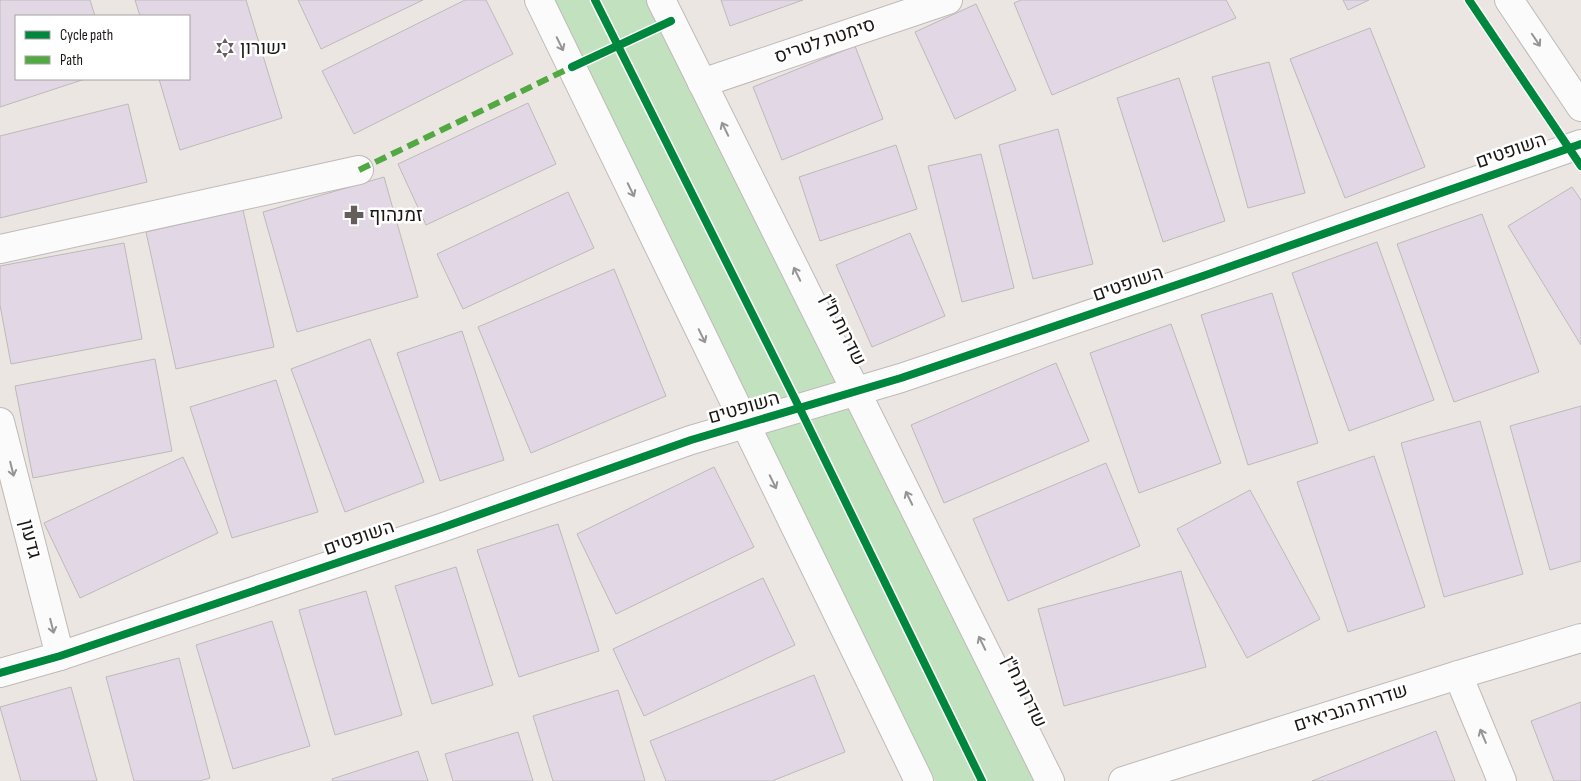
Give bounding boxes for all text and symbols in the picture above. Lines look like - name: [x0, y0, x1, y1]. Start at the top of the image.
- street label: סימטת לטריס: [772, 13, 878, 69]
- legend: [15, 15, 190, 80]
- text: Cycle path: [60, 26, 113, 45]
- one-way arrow: [1532, 33, 1542, 47]
- one-way arrow: [556, 36, 565, 51]
- synagogue icon: ישורון: [214, 37, 236, 59]
- place label: ישורון: [240, 37, 287, 60]
- text: Path: [60, 51, 83, 70]
- one-way arrow: [720, 122, 729, 137]
- street label: השופטים: [1473, 128, 1549, 174]
- one-way arrow: [627, 182, 636, 197]
- pharmacy icon: זמנהוף: [343, 204, 365, 226]
- place label: זמנהוף: [369, 204, 423, 227]
- street label: השופטים: [1090, 261, 1166, 307]
- one-way arrow: [792, 267, 801, 282]
- street label: שדרות ח"ן: [815, 290, 871, 370]
- one-way arrow: [698, 328, 707, 343]
- street label: השופטים: [706, 387, 782, 429]
- one-way arrow: [8, 460, 17, 476]
- one-way arrow: [769, 474, 778, 489]
- one-way arrow: [904, 490, 914, 505]
- street label: השופטים: [321, 515, 397, 561]
- street label: גדעון: [14, 517, 46, 561]
- one-way arrow: [48, 618, 57, 634]
- one-way arrow: [977, 636, 986, 651]
- street label: שדרות ח"ן: [997, 652, 1051, 732]
- street label: שדרות הנביאים: [1291, 679, 1411, 737]
- one-way arrow: [1478, 729, 1488, 744]

